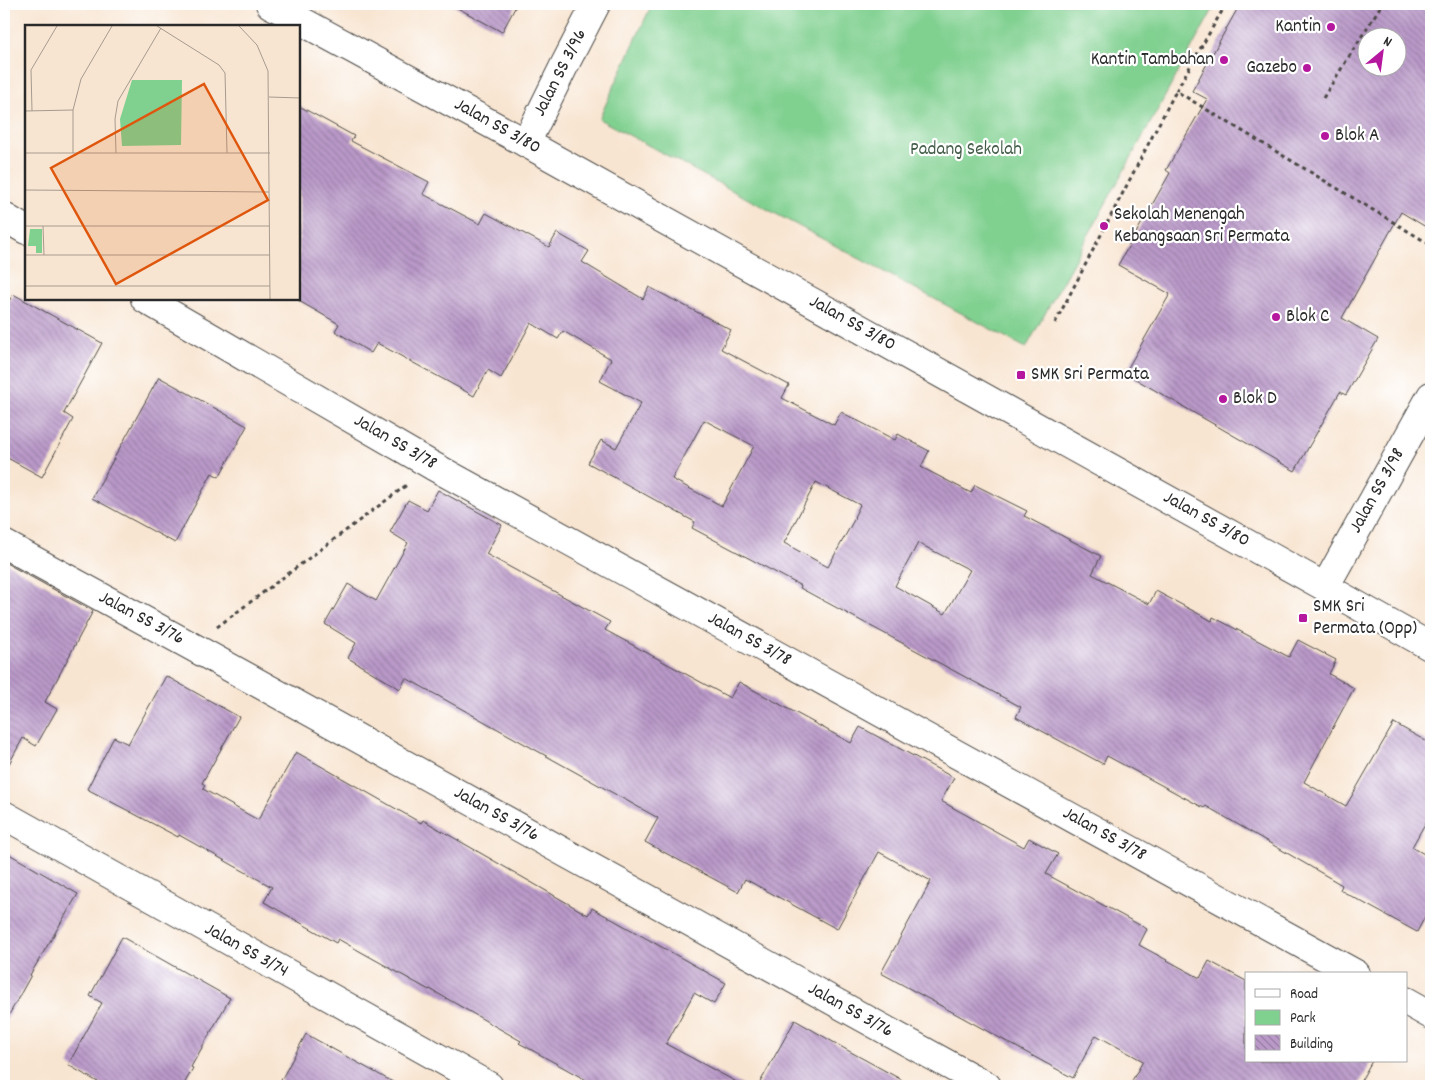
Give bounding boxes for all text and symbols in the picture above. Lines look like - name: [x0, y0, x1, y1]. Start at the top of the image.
- place label: Kantin: [1275, 14, 1321, 41]
- marker: Kantin: [1325, 21, 1337, 33]
- street label: Jalan SS 3/96: [527, 24, 595, 122]
- inset map: [25, 25, 300, 300]
- north arrow: [1358, 28, 1408, 78]
- text: N: [1379, 32, 1395, 53]
- place label: Kantin Tambahan: [1091, 47, 1214, 74]
- marker: Kantin Tambahan: [1218, 54, 1230, 66]
- place label: Gazebo: [1246, 55, 1297, 82]
- marker: Gazebo: [1301, 62, 1313, 74]
- street label: Jalan SS 3/80: [449, 92, 545, 162]
- place label: Blok A: [1335, 123, 1380, 150]
- marker: Blok A: [1319, 130, 1331, 142]
- park label: Padang Sekolah: [910, 137, 1022, 164]
- place label: Sekolah Menengah Kebangsaan Sri Permata: [1114, 202, 1291, 251]
- marker: Sekolah Menengah Kebangsaan Sri Permata: [1098, 220, 1110, 232]
- street label: Jalan SS 3/80: [804, 289, 900, 359]
- place label: Blok C: [1286, 304, 1330, 331]
- marker: Blok C: [1270, 311, 1282, 323]
- place label: SMK Sri Permata: [1031, 362, 1150, 389]
- marker: SMK Sri Permata: [1015, 369, 1027, 381]
- place label: Blok D: [1233, 386, 1277, 413]
- marker: Blok D: [1217, 393, 1229, 405]
- street label: Jalan SS 3/78: [348, 408, 442, 478]
- street label: Jalan SS 3/98: [1343, 443, 1413, 539]
- street label: Jalan SS 3/80: [1158, 485, 1254, 555]
- street label: Jalan SS 3/76: [93, 585, 189, 653]
- place label: SMK Sri Permata (Opp): [1313, 594, 1417, 643]
- street label: Jalan SS 3/78: [702, 606, 796, 674]
- marker: SMK Sri Permata (Opp): [1297, 612, 1309, 624]
- street label: Jalan SS 3/76: [448, 780, 544, 850]
- street label: Jalan SS 3/78: [1057, 801, 1151, 869]
- street label: Jalan SS 3/74: [199, 917, 293, 985]
- legend: [1245, 972, 1408, 1062]
- street label: Jalan SS 3/76: [802, 976, 898, 1046]
- text: Road: [1290, 984, 1318, 1006]
- text: Park: [1290, 1008, 1316, 1030]
- text: Building: [1290, 1034, 1333, 1056]

